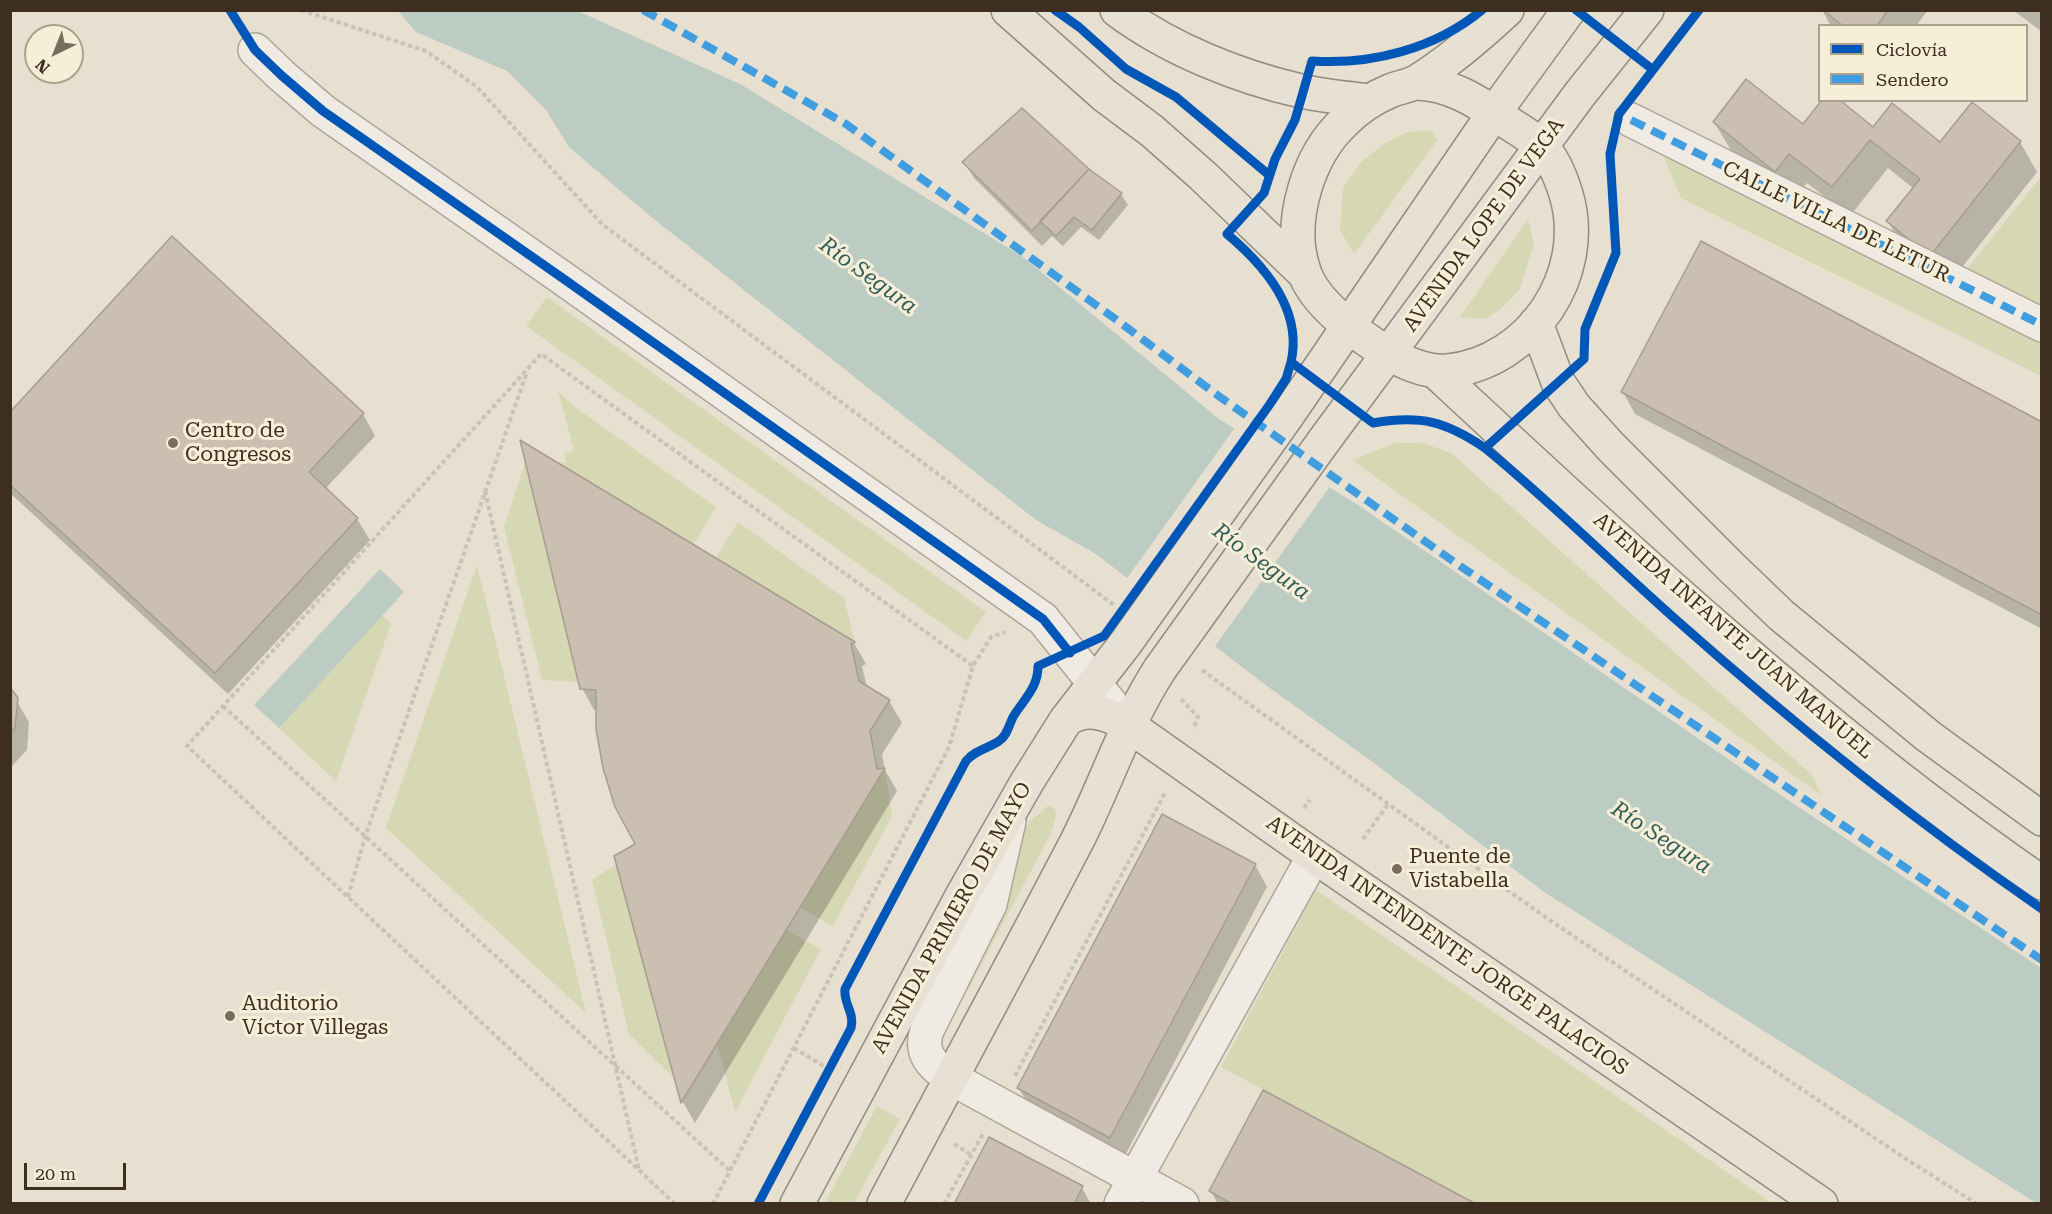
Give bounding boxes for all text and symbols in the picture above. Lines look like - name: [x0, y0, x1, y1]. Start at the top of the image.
- north arrow: [24, 24, 84, 84]
- legend: [1818, 24, 2028, 102]
- text: Ciclovía: [1876, 39, 1947, 60]
- text: N: [32, 55, 54, 77]
- text: Sendero: [1876, 69, 1949, 90]
- street label: AVENIDA LOPE DE VEGA: [1398, 113, 1570, 337]
- street label: CALLE VILLA DE LETUR: [1718, 156, 1954, 288]
- water label: Río Segura: [814, 232, 922, 320]
- place label: Centro de Congresos: [185, 418, 291, 468]
- marker: Centro de Congresos: [166, 436, 180, 450]
- street label: AVENIDA INFANTE JUAN MANUEL: [1588, 508, 1878, 764]
- water label: Río Segura: [1207, 518, 1315, 606]
- street label: AVENIDA PRIMERO DE MAYO: [867, 778, 1037, 1058]
- water label: Río Segura: [1606, 796, 1716, 880]
- street label: AVENIDA INTENDENTE JORGE PALACIOS: [1261, 811, 1633, 1081]
- place label: Puente de Vistabella: [1409, 844, 1510, 894]
- marker: Puente de Vistabella: [1390, 862, 1404, 876]
- place label: Auditorio Víctor Villegas: [242, 991, 388, 1041]
- marker: Auditorio Víctor Villegas: [223, 1009, 237, 1023]
- scale bar: [27, 1151, 129, 1189]
- text: 20 m: [35, 1163, 76, 1184]

